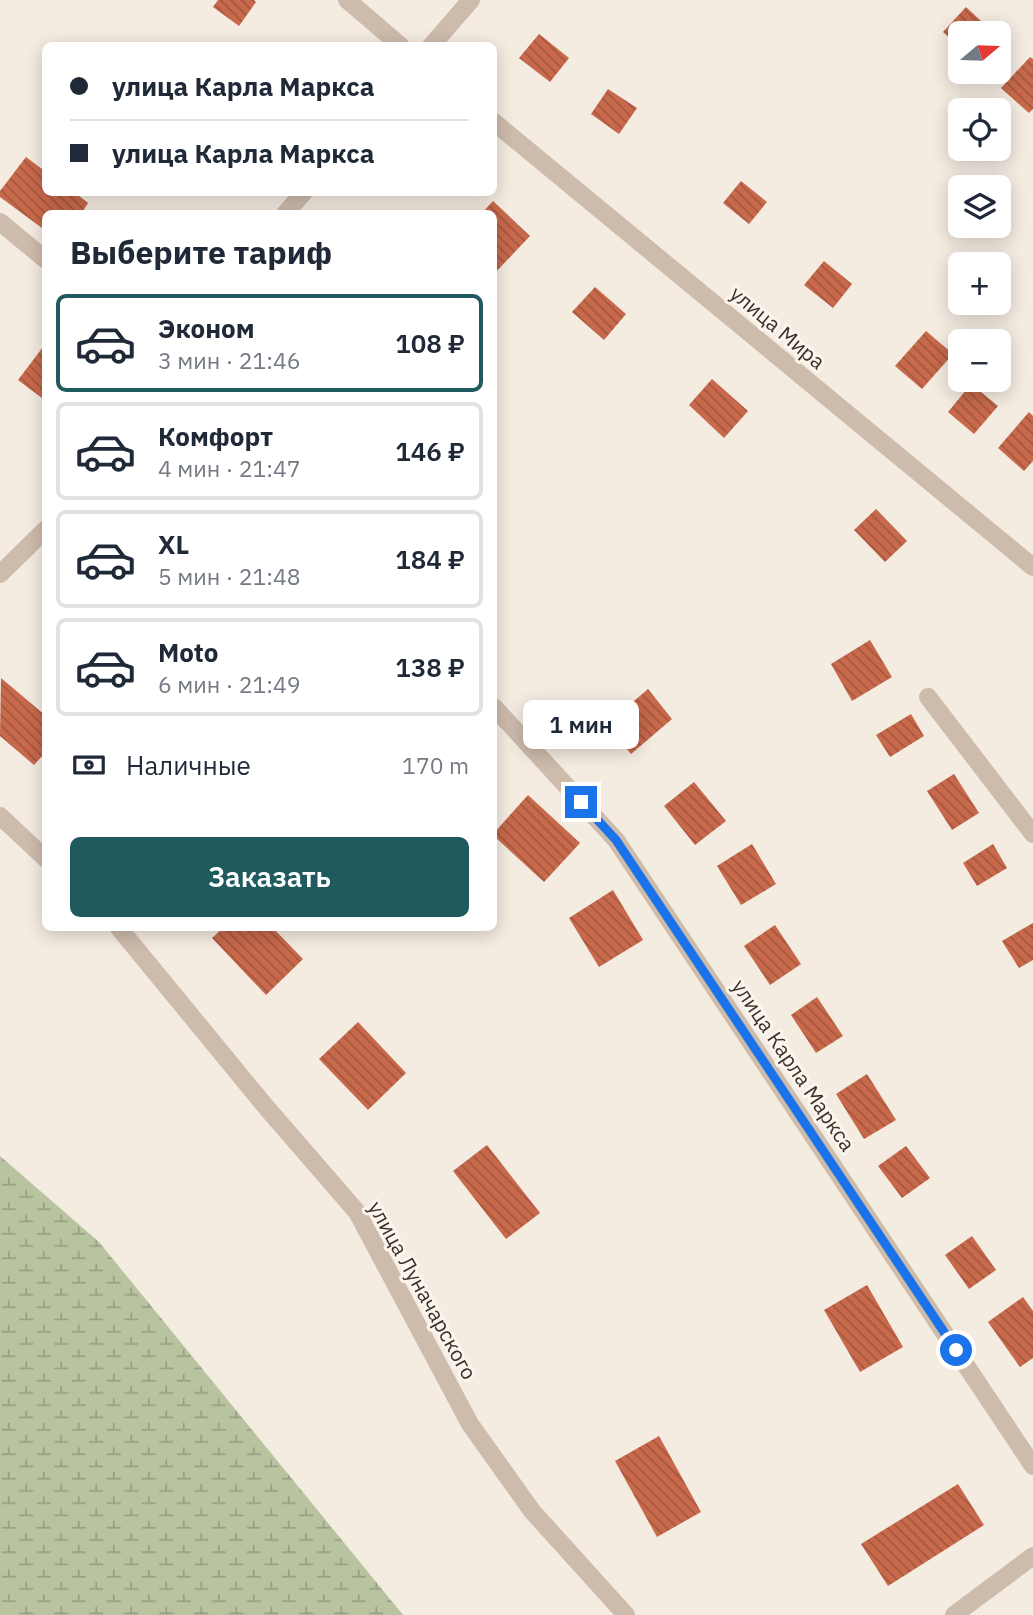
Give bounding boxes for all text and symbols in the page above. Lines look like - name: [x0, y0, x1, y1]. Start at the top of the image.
- north arrow: [948, 21, 1012, 84]
- map controls: [948, 21, 1011, 392]
- text: улица Карла Маркса: [112, 69, 375, 103]
- button: locate: [948, 98, 1011, 161]
- text: улица Карла Маркса: [112, 136, 375, 170]
- button: layers: [948, 175, 1011, 238]
- text: Выберите тариф: [70, 231, 332, 273]
- button: +: [948, 252, 1011, 315]
- street label: улица Мира: [725, 279, 831, 375]
- text: Эконом: [158, 311, 255, 345]
- icon: car: [74, 312, 137, 375]
- text: 108 ₽: [395, 326, 465, 360]
- button: −: [948, 329, 1011, 392]
- text: 3 мин · 21:46: [158, 345, 301, 375]
- text: Комфорт: [158, 419, 273, 453]
- icon: car: [74, 420, 137, 483]
- text: 146 ₽: [395, 434, 465, 468]
- text: 4 мин · 21:47: [158, 453, 301, 483]
- text: XL: [158, 527, 189, 561]
- icon: car: [74, 528, 137, 591]
- text: 184 ₽: [395, 542, 465, 576]
- text: 5 мин · 21:48: [158, 561, 301, 591]
- text: Moto: [158, 635, 218, 669]
- icon: car: [74, 636, 137, 699]
- text: 138 ₽: [395, 650, 465, 684]
- text: 6 мин · 21:49: [158, 669, 301, 699]
- callout: 1 мин: [523, 700, 639, 750]
- text: 1 мин: [549, 709, 613, 739]
- icon: cash: [70, 746, 108, 784]
- text: Наличные: [126, 748, 251, 782]
- text: 170 m: [402, 750, 469, 780]
- route end: [565, 786, 597, 818]
- button: Заказать: [70, 837, 469, 917]
- street label: улица Карла Маркса: [726, 974, 862, 1156]
- street label: улица Луначарского: [362, 1196, 484, 1384]
- route start: [940, 1334, 972, 1366]

